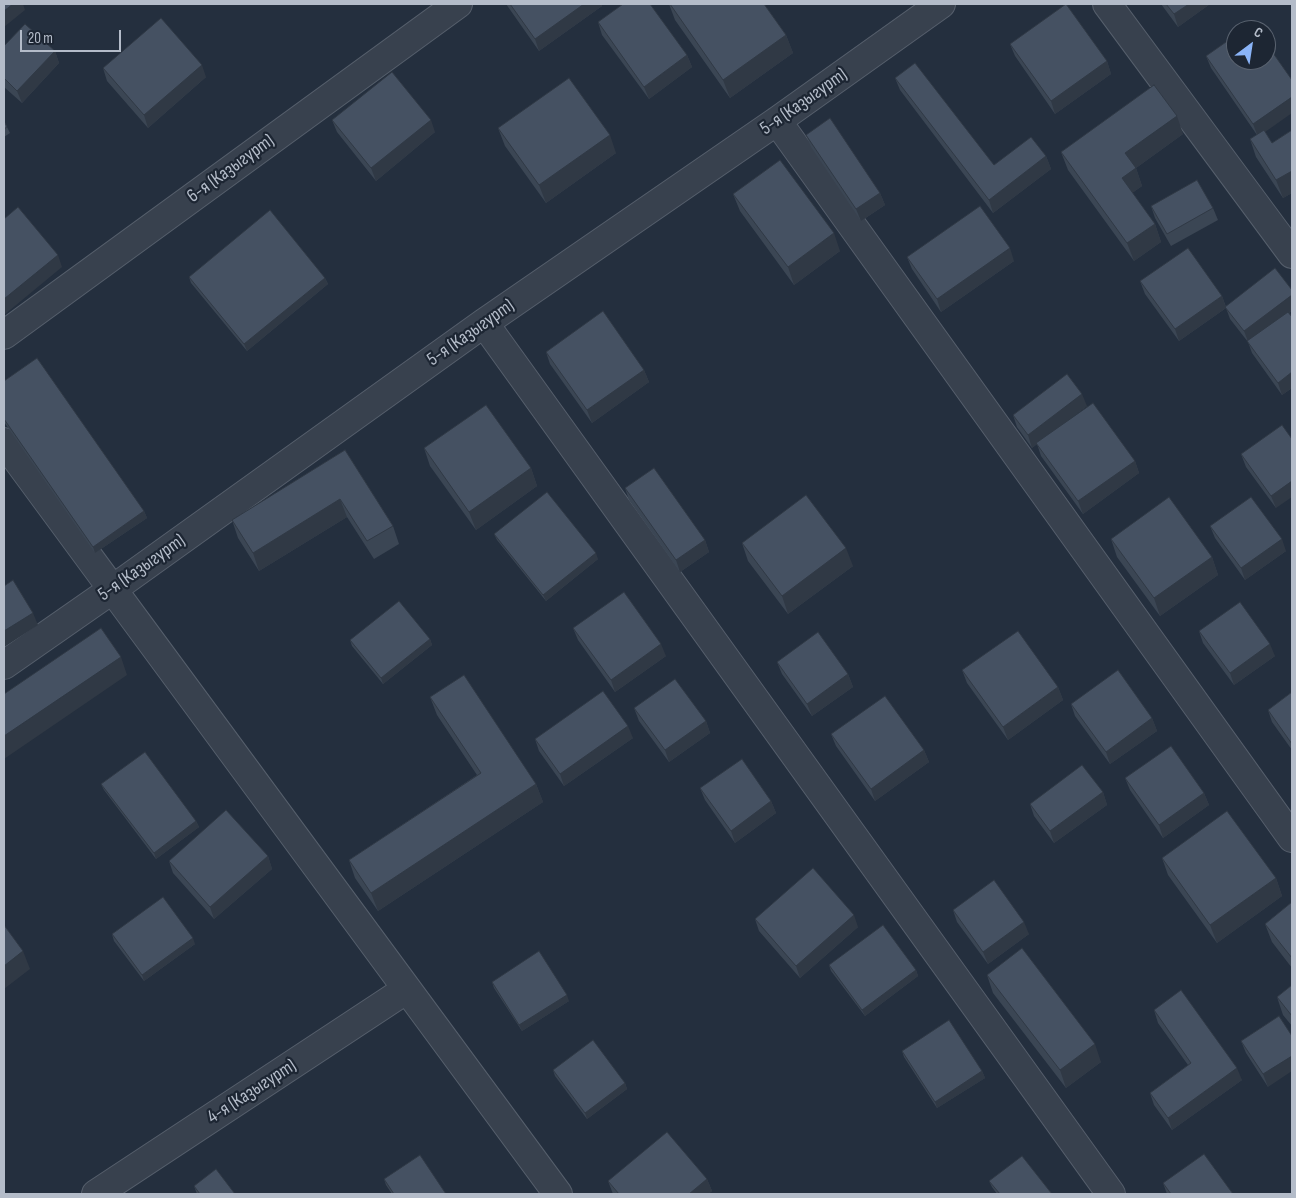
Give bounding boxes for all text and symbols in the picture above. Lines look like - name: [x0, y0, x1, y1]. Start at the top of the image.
- scale bar: [22, 20, 124, 52]
- north arrow: [1226, 20, 1276, 70]
- text: С: [1251, 23, 1266, 42]
- text: 20 m: [28, 29, 53, 48]
- street label: 5-я (Казыгурт): [756, 64, 852, 140]
- street label: 6-я (Казыгурт): [183, 130, 279, 208]
- street label: 5-я (Казыгурт): [423, 295, 519, 371]
- street label: 5-я (Казыгурт): [94, 530, 190, 606]
- street label: 4-я (Казыгурт): [203, 1055, 301, 1129]

